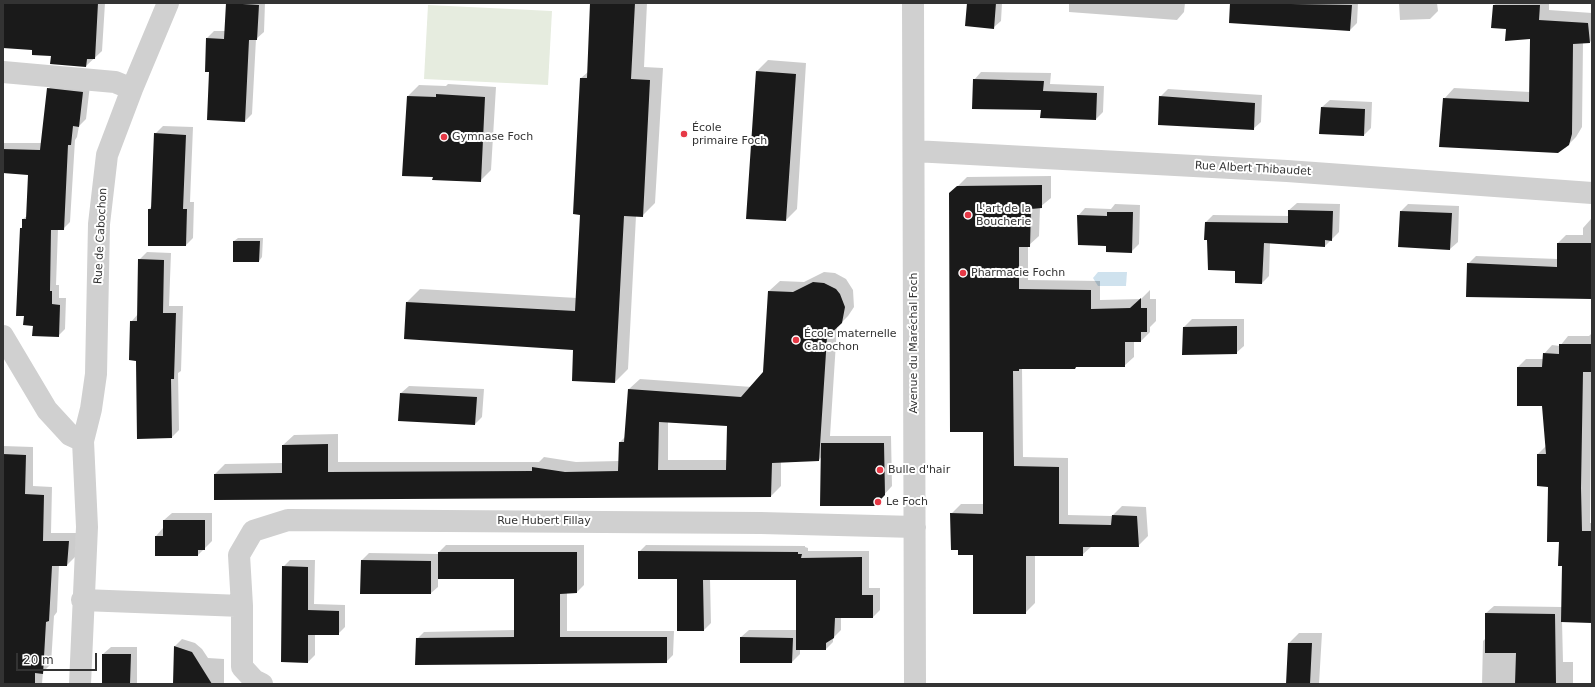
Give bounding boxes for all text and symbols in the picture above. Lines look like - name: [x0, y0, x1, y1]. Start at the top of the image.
- place label: École primaire Foch: [692, 121, 767, 147]
- marker: École primaire Foch: [679, 129, 689, 139]
- place label: Gymnase Foch: [452, 130, 533, 144]
- marker: Gymnase Foch: [439, 132, 449, 142]
- street label: Rue Albert Thibaudet: [1194, 159, 1312, 179]
- street label: Rue de Cabochon: [92, 187, 110, 285]
- place label: L'art de la Boucherie: [976, 202, 1031, 228]
- marker: L'art de la Boucherie: [963, 210, 973, 220]
- place label: Pharmacie Fochn: [971, 266, 1065, 280]
- marker: Pharmacie Fochn: [958, 268, 968, 278]
- street label: Avenue du Maréchal Foch: [907, 272, 921, 414]
- place label: École maternelle Cabochon: [804, 327, 897, 353]
- marker: École maternelle Cabochon: [791, 335, 801, 345]
- place label: Bulle d'hair: [888, 463, 950, 477]
- marker: Bulle d'hair: [875, 465, 885, 475]
- place label: Le Foch: [886, 495, 928, 509]
- marker: Le Foch: [873, 497, 883, 507]
- street label: Rue Hubert Fillay: [497, 514, 591, 528]
- scale bar: [18, 645, 99, 671]
- text: 20 m: [23, 653, 54, 667]

